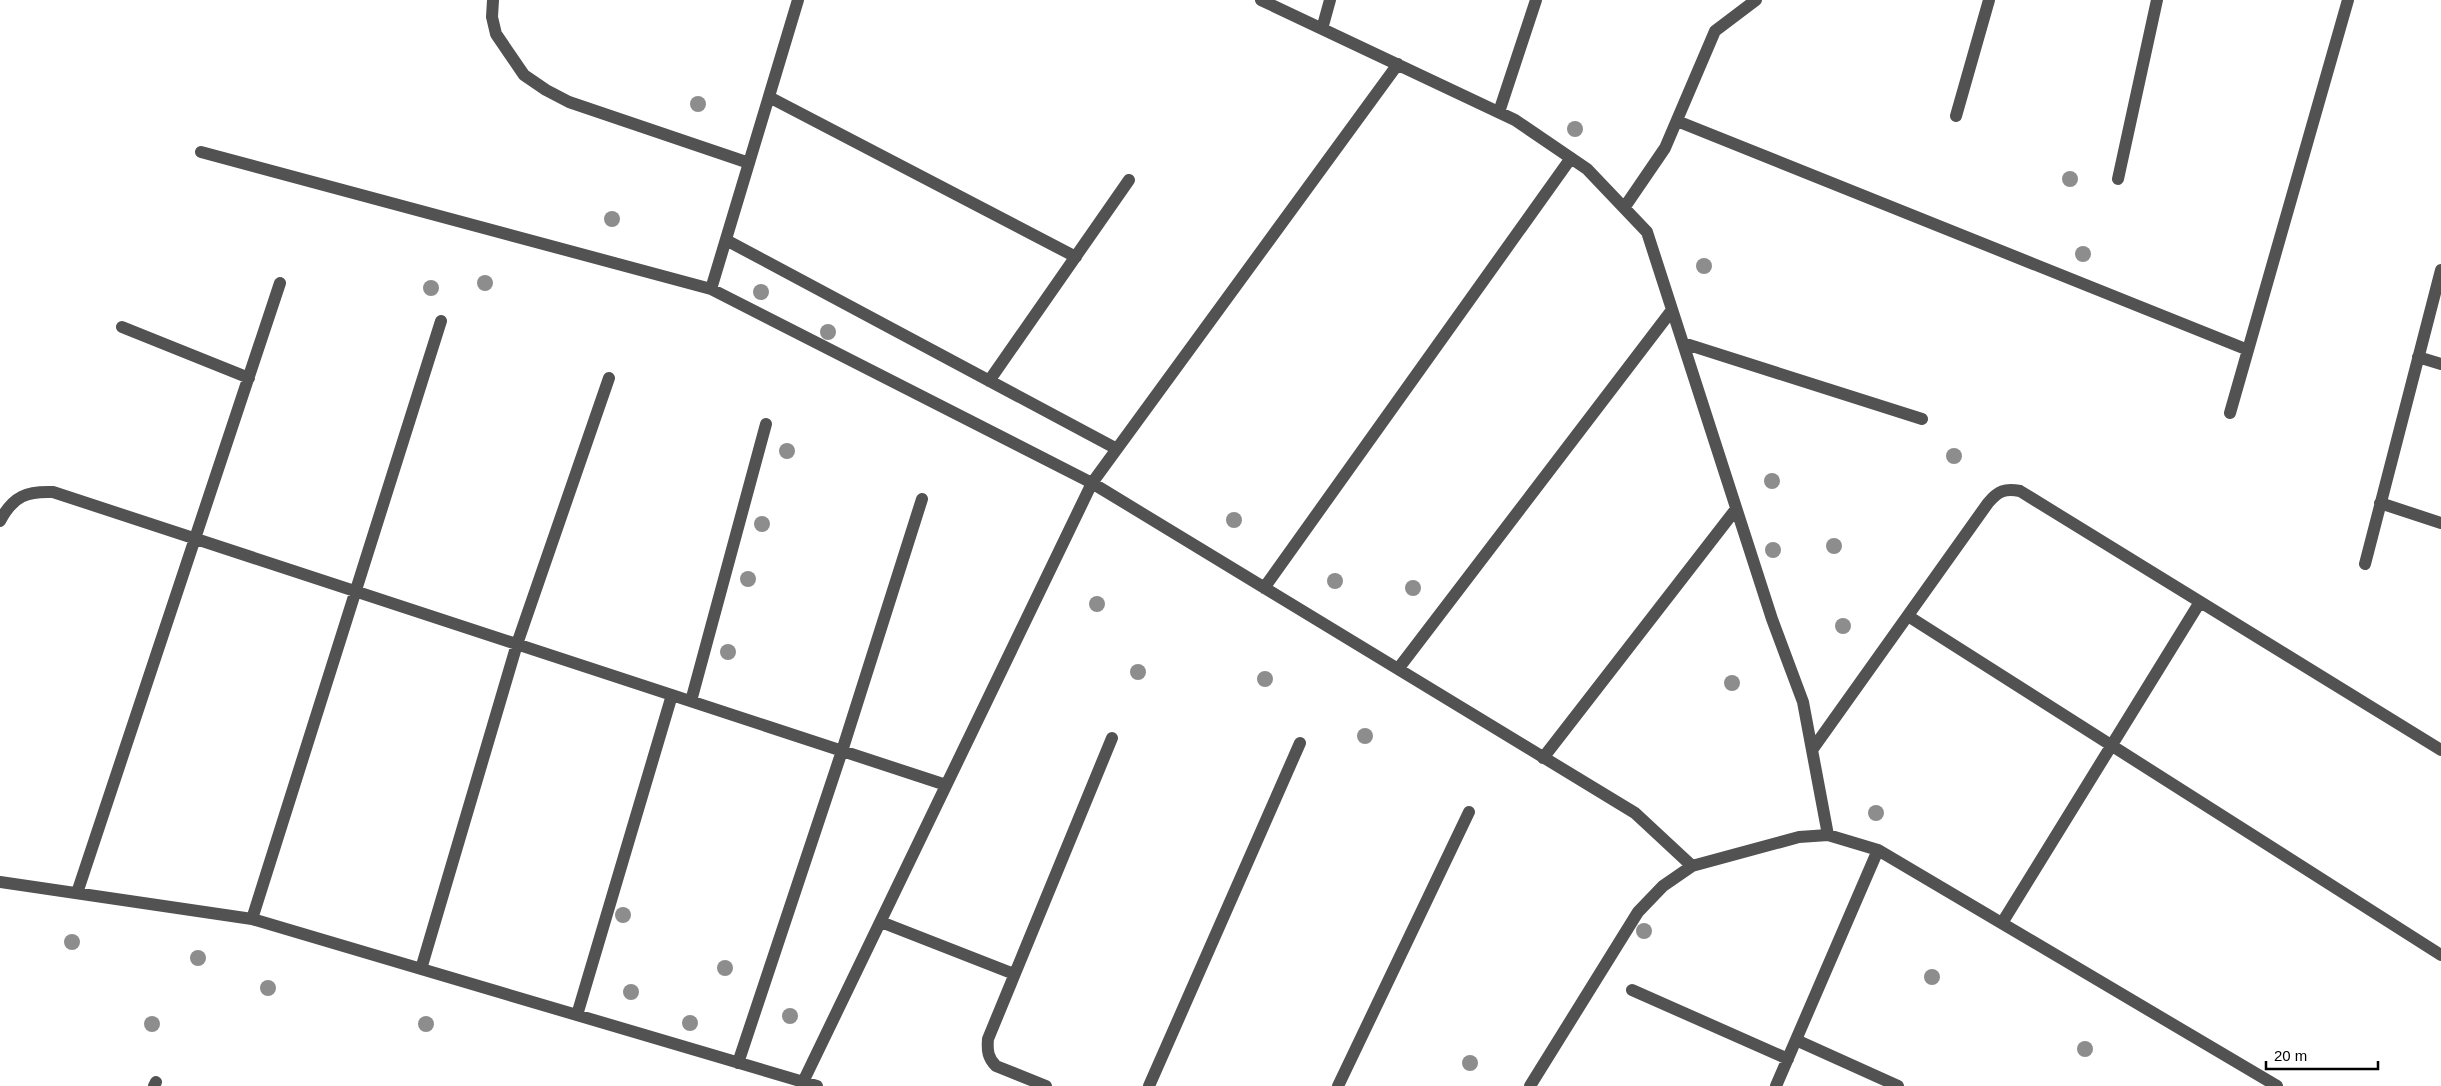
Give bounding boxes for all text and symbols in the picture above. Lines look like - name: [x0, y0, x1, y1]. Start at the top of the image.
- scale bar: [2266, 1038, 2378, 1070]
- text: 20 m: [2274, 1047, 2307, 1064]

